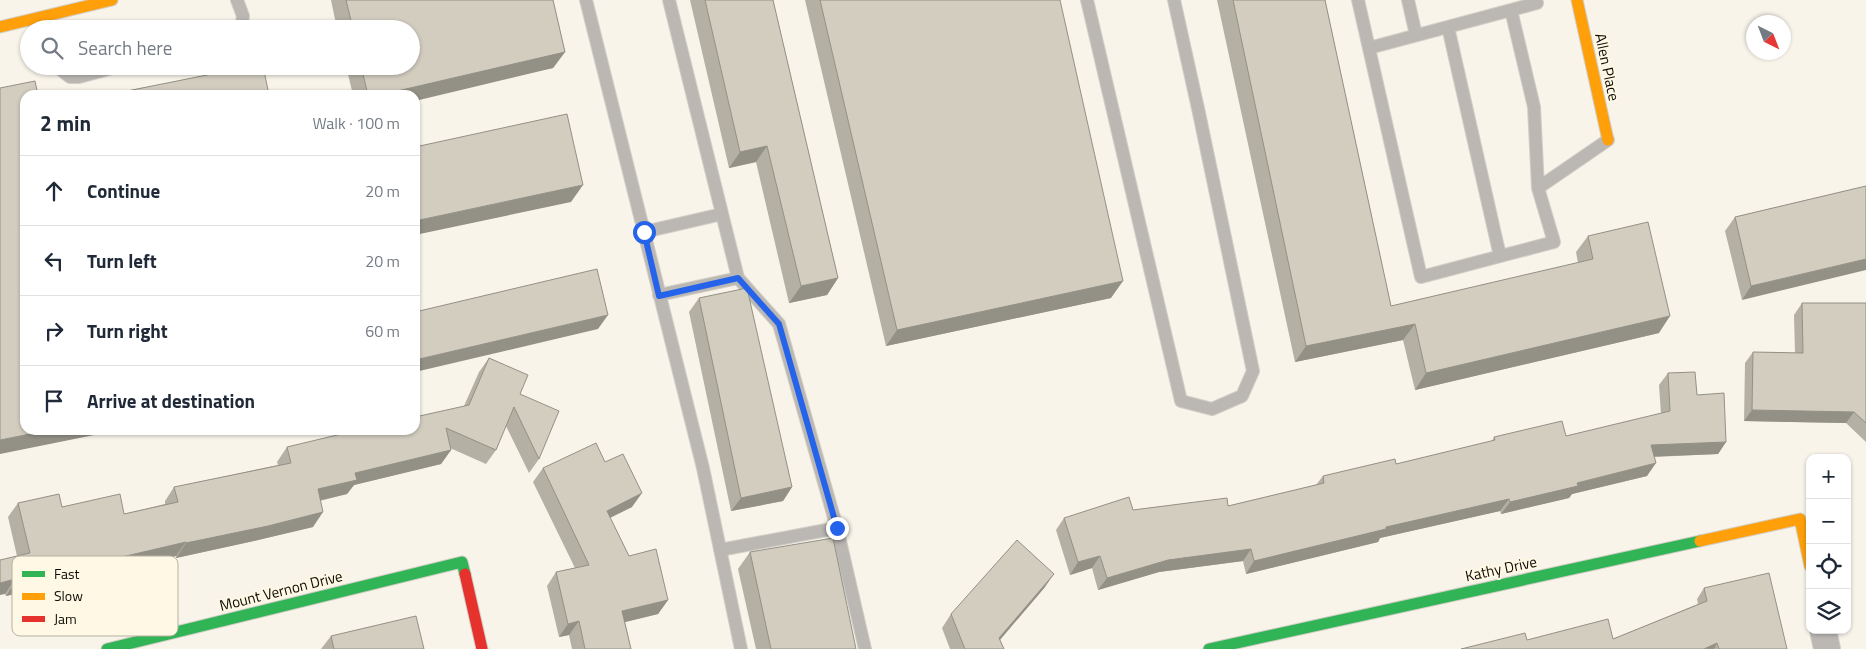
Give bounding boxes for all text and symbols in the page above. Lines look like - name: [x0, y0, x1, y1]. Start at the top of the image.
- north arrow: [1746, 15, 1791, 60]
- search box: [20, 20, 420, 75]
- street label: Allen Place: [1589, 31, 1626, 103]
- text: Search here: [78, 33, 172, 62]
- icon: search: [38, 34, 66, 62]
- text: 2 min: [40, 107, 91, 139]
- text: Walk · 100 m: [312, 111, 400, 135]
- text: Continue: [87, 176, 160, 205]
- icon: ahead: [40, 177, 68, 205]
- text: 20 m: [365, 179, 400, 203]
- route start: [633, 221, 656, 244]
- text: Turn left: [87, 246, 157, 275]
- icon: left: [40, 247, 68, 275]
- text: 20 m: [365, 249, 400, 273]
- text: Turn right: [87, 316, 168, 345]
- icon: right: [40, 317, 68, 345]
- text: 60 m: [365, 319, 400, 343]
- text: Arrive at destination: [87, 386, 255, 415]
- icon: arrive: [40, 387, 68, 415]
- map controls: [1806, 454, 1851, 634]
- button: +: [1806, 454, 1851, 499]
- button: −: [1806, 499, 1851, 544]
- route end: [826, 517, 849, 540]
- button: locate: [1806, 544, 1851, 589]
- street label: Kathy Drive: [1463, 550, 1539, 587]
- legend: [12, 556, 178, 636]
- text: Fast: [54, 563, 79, 584]
- street label: Mount Vernon Drive: [217, 564, 345, 617]
- text: Slow: [54, 585, 83, 606]
- button: layers: [1806, 589, 1851, 634]
- text: Jam: [54, 608, 77, 629]

